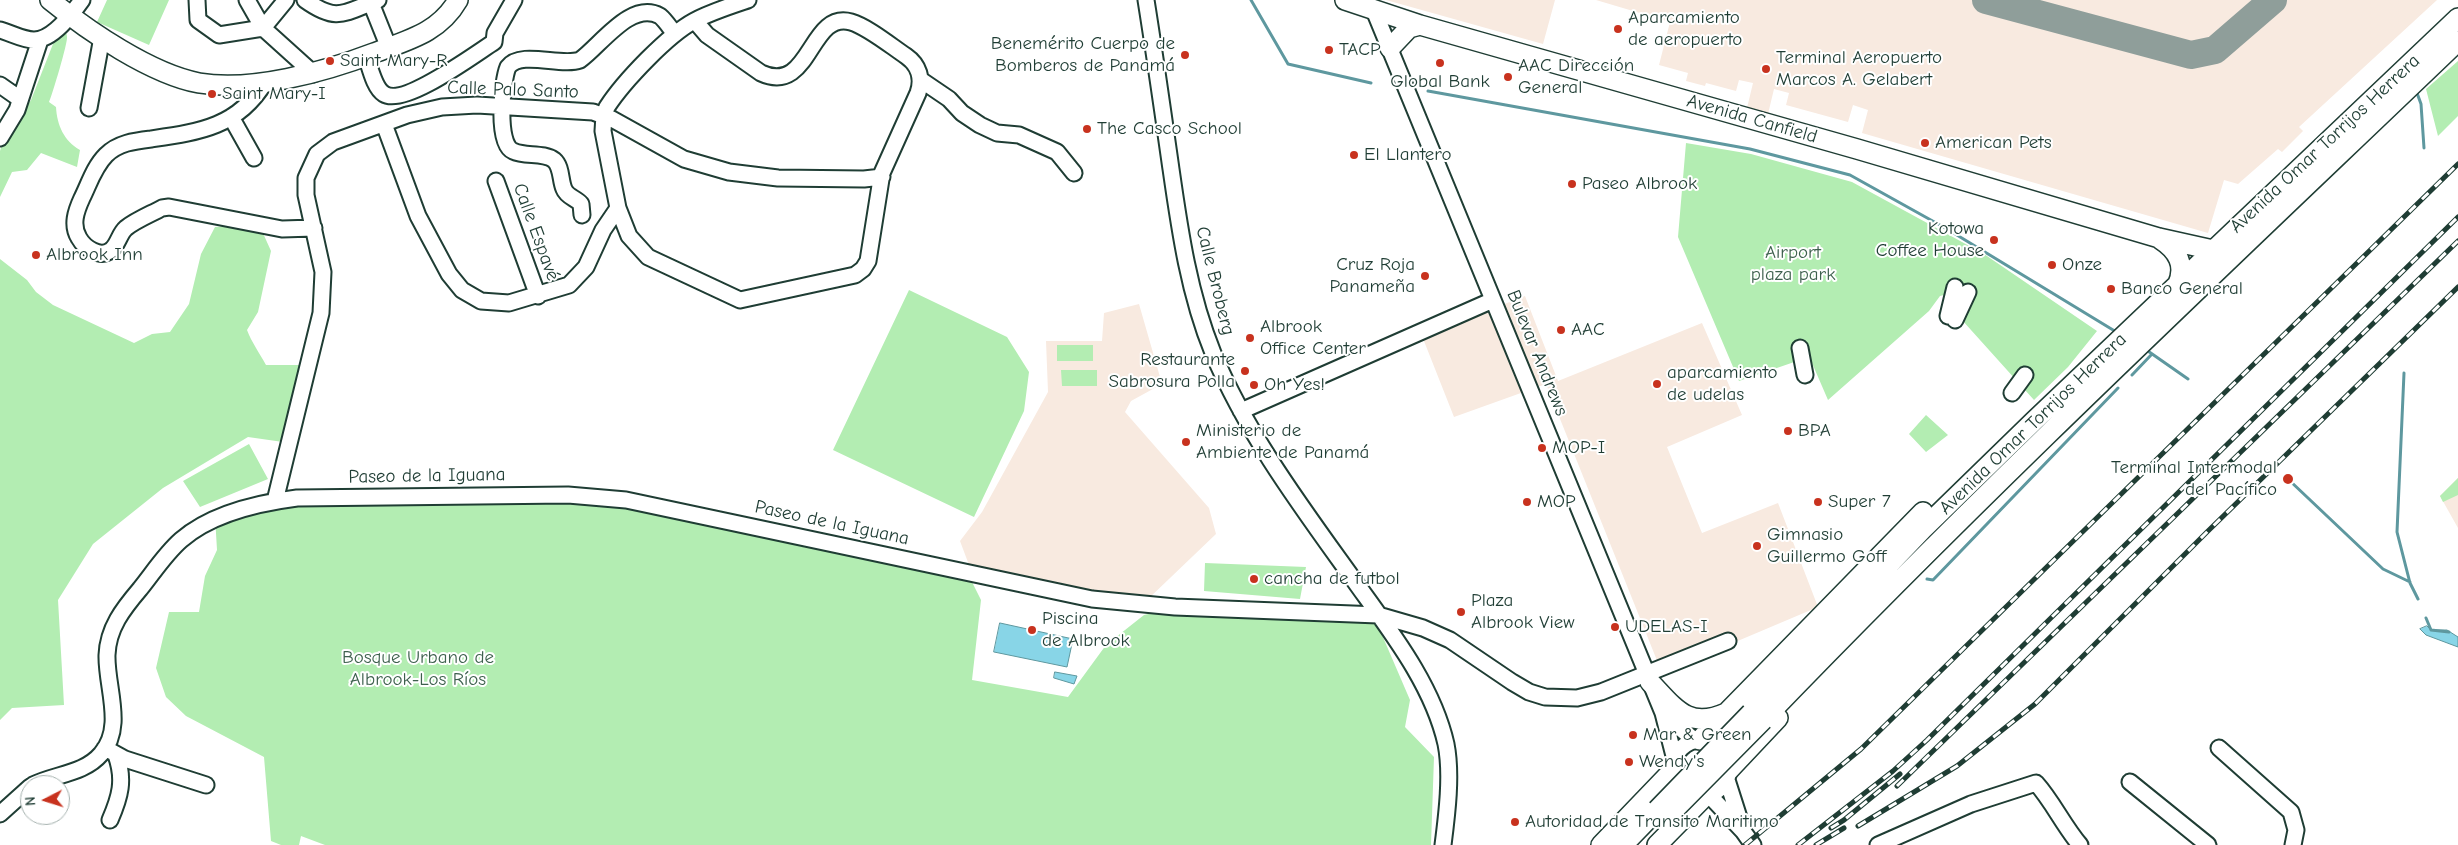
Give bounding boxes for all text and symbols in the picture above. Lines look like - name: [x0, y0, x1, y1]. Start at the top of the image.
- place label: Aparcamiento de aeropuerto: [1628, 7, 1742, 51]
- marker: Aparcamiento de aeropuerto: [1612, 23, 1624, 35]
- place label: Benemérito Cuerpo de Bomberos de Panamá: [991, 33, 1175, 77]
- place label: TACP: [1339, 39, 1381, 61]
- marker: TACP: [1323, 44, 1335, 56]
- place label: Terminal Aeropuerto Marcos A. Gelabert: [1776, 47, 1942, 91]
- marker: Benemérito Cuerpo de Bomberos de Panamá: [1179, 49, 1191, 61]
- place label: Saint Mary-R: [340, 50, 448, 72]
- street label: Avenida Omar Torrijos Herrera: [2225, 50, 2425, 238]
- marker: Saint Mary-R: [324, 55, 336, 67]
- place label: AAC Dirección General: [1518, 55, 1634, 99]
- marker: Global Bank: [1434, 57, 1446, 69]
- marker: Terminal Aeropuerto Marcos A. Gelabert: [1760, 63, 1772, 75]
- place label: Global Bank: [1390, 71, 1490, 93]
- marker: AAC Dirección General: [1502, 71, 1514, 83]
- street label: Calle Palo Santo: [447, 76, 579, 104]
- place label: Saint Mary-I: [222, 83, 326, 105]
- marker: Saint Mary-I: [206, 88, 218, 100]
- street label: Avenida Canfield: [1684, 90, 1820, 148]
- place label: The Casco School: [1097, 118, 1242, 140]
- marker: The Casco School: [1081, 123, 1093, 135]
- place label: American Pets: [1935, 132, 2052, 154]
- marker: American Pets: [1919, 137, 1931, 149]
- place label: El Llantero: [1364, 144, 1452, 166]
- marker: El Llantero: [1348, 149, 1360, 161]
- place label: Paseo Albrook: [1582, 173, 1697, 195]
- marker: Paseo Albrook: [1566, 178, 1578, 190]
- street label: Calle Espavé: [508, 180, 564, 284]
- place label: Kotowa Coffee House: [1876, 218, 1984, 262]
- street label: Calle Broberg: [1190, 224, 1240, 338]
- marker: Kotowa Coffee House: [1988, 234, 2000, 246]
- park label: Airport plaza park: [1751, 242, 1835, 286]
- place label: Albrook Inn: [46, 244, 143, 266]
- marker: Albrook Inn: [30, 249, 42, 261]
- place label: Cruz Roja Panameña: [1330, 254, 1415, 298]
- place label: Onze: [2062, 254, 2102, 276]
- marker: Onze: [2046, 259, 2058, 271]
- marker: Cruz Roja Panameña: [1419, 270, 1431, 282]
- place label: Banco General: [2121, 278, 2243, 300]
- marker: Banco General: [2105, 283, 2117, 295]
- street label: Bulevar Andrews: [1501, 287, 1573, 419]
- place label: Albrook Office Center: [1260, 316, 1366, 360]
- place label: AAC: [1571, 319, 1605, 341]
- marker: AAC: [1555, 324, 1567, 336]
- street label: Avenida Omar Torrijos Herrera: [1935, 328, 2131, 520]
- marker: Albrook Office Center: [1244, 332, 1256, 344]
- place label: Restaurante Sabrosura Polla: [1108, 349, 1235, 393]
- place label: aparcamiento de udelas: [1667, 362, 1778, 406]
- marker: Restaurante Sabrosura Polla: [1239, 365, 1251, 377]
- place label: Oh Yes!: [1264, 374, 1325, 396]
- marker: aparcamiento de udelas: [1651, 378, 1663, 390]
- marker: Oh Yes!: [1248, 379, 1260, 391]
- place label: Ministerio de Ambiente de Panamá: [1196, 420, 1369, 464]
- place label: BPA: [1798, 420, 1831, 442]
- marker: BPA: [1782, 425, 1794, 437]
- marker: Ministerio de Ambiente de Panamá: [1180, 436, 1192, 448]
- place label: MOP-I: [1552, 437, 1605, 459]
- marker: MOP-I: [1536, 442, 1548, 454]
- place label: Terminal Intermodal del Pacífico: [2111, 457, 2277, 501]
- street label: Paseo de la Iguana: [348, 463, 506, 489]
- marker: Terminal Intermodal del Pacífico: [2281, 472, 2295, 486]
- place label: MOP: [1537, 491, 1576, 513]
- place label: Super 7: [1828, 491, 1891, 513]
- street label: Paseo de la Iguana: [753, 496, 911, 550]
- marker: MOP: [1521, 496, 1533, 508]
- marker: Super 7: [1812, 496, 1824, 508]
- place label: Gimnasio Guillermo Goff: [1767, 524, 1886, 568]
- marker: Gimnasio Guillermo Goff: [1751, 540, 1763, 552]
- place label: cancha de futbol: [1264, 568, 1400, 590]
- marker: cancha de futbol: [1248, 573, 1260, 585]
- place label: Plaza Albrook View: [1471, 590, 1575, 634]
- marker: Plaza Albrook View: [1455, 606, 1467, 618]
- place label: Piscina de Albrook: [1042, 608, 1130, 652]
- place label: UDELAS-I: [1625, 616, 1708, 638]
- marker: UDELAS-I: [1609, 621, 1621, 633]
- marker: Piscina de Albrook: [1026, 624, 1038, 636]
- park label: Bosque Urbano de Albrook-Los Ríos: [342, 647, 494, 691]
- place label: Mar & Green: [1643, 724, 1752, 746]
- marker: Mar & Green: [1627, 729, 1639, 741]
- place label: Wendy's: [1639, 751, 1704, 773]
- marker: Wendy's: [1623, 756, 1635, 768]
- north arrow: [20, 775, 70, 825]
- text: N: [22, 796, 39, 807]
- place label: Autoridad de Transito Maritimo: [1525, 811, 1779, 833]
- marker: Autoridad de Transito Maritimo: [1509, 816, 1521, 828]

